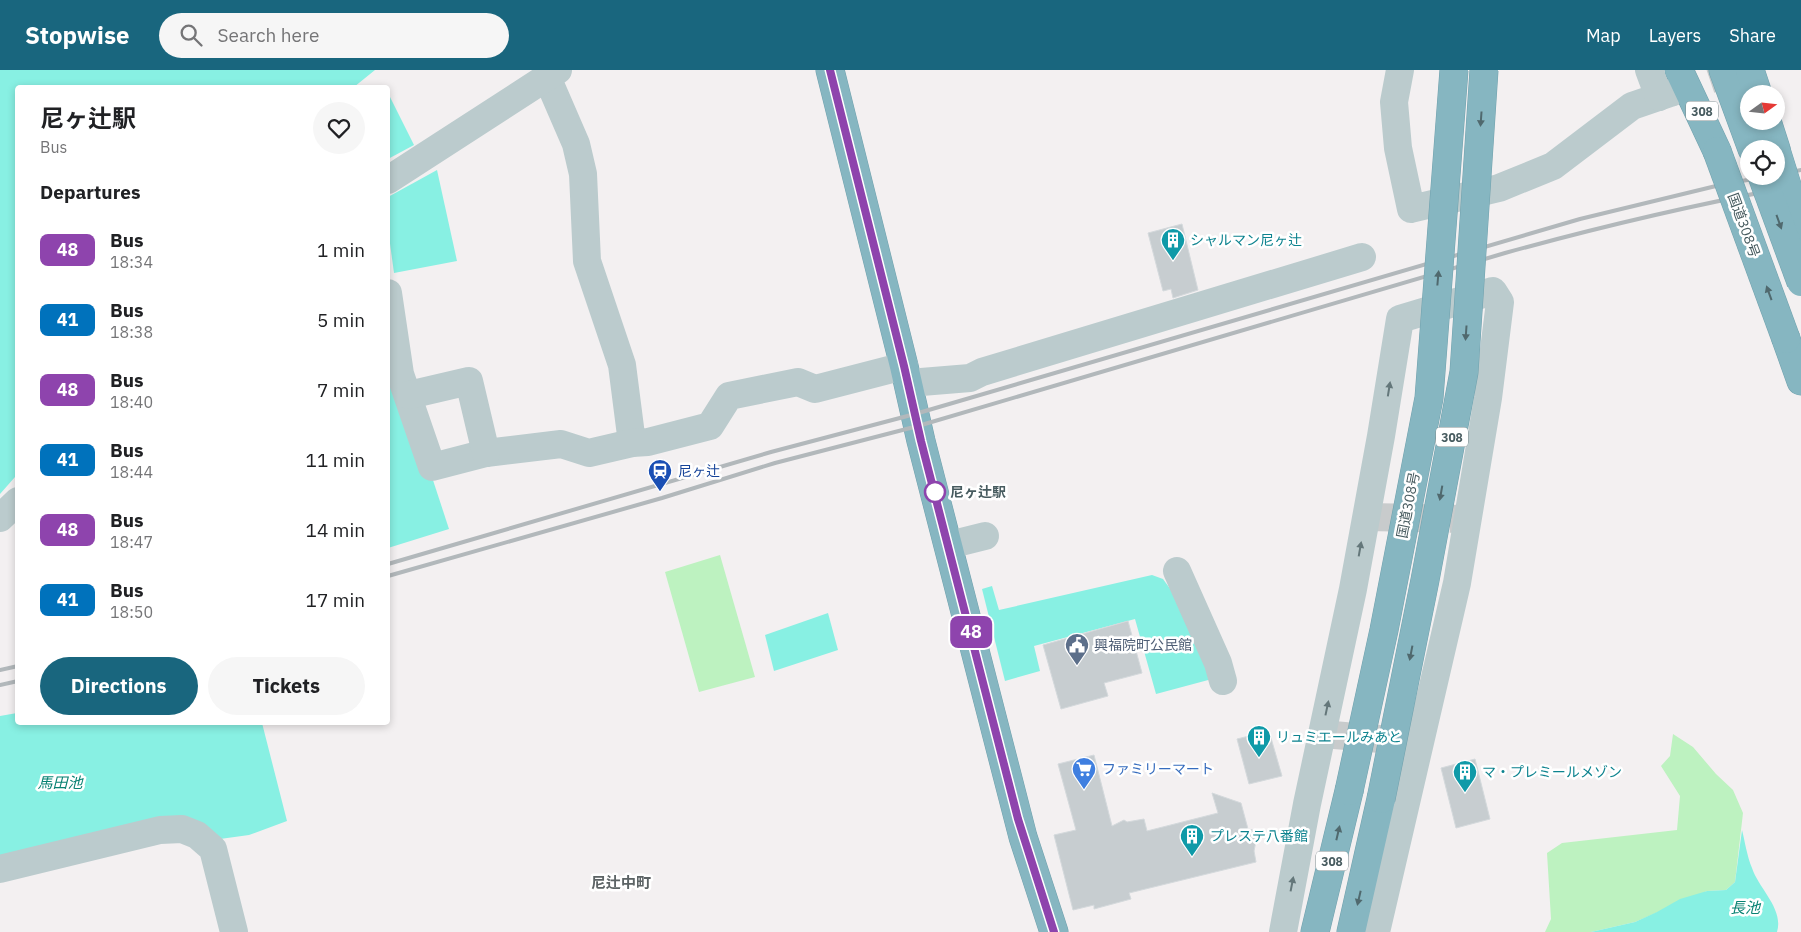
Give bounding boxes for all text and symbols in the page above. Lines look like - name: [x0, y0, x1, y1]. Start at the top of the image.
- search box: [159, 13, 509, 58]
- text: Stopwise: [25, 19, 129, 51]
- icon: search: [177, 21, 205, 49]
- text: Search here: [217, 23, 319, 47]
- text: Map: [1586, 24, 1621, 47]
- text: Layers: [1649, 24, 1701, 47]
- text: Share: [1729, 24, 1776, 47]
- north arrow: [1740, 85, 1785, 130]
- map controls: [1740, 85, 1785, 185]
- road number: 308: [1686, 101, 1718, 120]
- text: 尼ヶ辻駅: [40, 102, 136, 134]
- button: heart: [313, 102, 365, 154]
- one-way arrow: [1476, 111, 1484, 127]
- text: Bus: [40, 137, 67, 157]
- button: locate: [1740, 140, 1785, 185]
- text: Departures: [40, 180, 140, 204]
- street label: 国道308号: [1724, 190, 1764, 260]
- one-way arrow: [1775, 215, 1783, 230]
- building icon: シャルマン尼ヶ辻: [1160, 227, 1186, 261]
- text: Bus: [110, 228, 144, 252]
- place label: シャルマン尼ヶ辻: [1190, 231, 1302, 249]
- text: 48: [57, 238, 78, 261]
- text: 1 min: [317, 238, 365, 262]
- text: 18:34: [110, 252, 153, 272]
- one-way arrow: [1434, 270, 1442, 286]
- one-way arrow: [1765, 285, 1773, 300]
- text: Bus: [110, 298, 144, 322]
- text: 41: [57, 308, 78, 331]
- text: 5 min: [317, 308, 365, 332]
- text: 18:38: [110, 322, 153, 342]
- one-way arrow: [1462, 325, 1470, 341]
- text: Bus: [110, 368, 144, 392]
- text: 48: [57, 378, 78, 401]
- text: 7 min: [317, 378, 365, 402]
- one-way arrow: [1385, 380, 1393, 396]
- text: 18:40: [110, 392, 153, 412]
- road number: 308: [1436, 428, 1468, 447]
- text: Bus: [110, 438, 144, 462]
- text: 41: [57, 448, 78, 471]
- text: 11 min: [306, 448, 365, 472]
- station icon: 尼ヶ辻: [647, 458, 673, 492]
- text: 18:44: [110, 462, 153, 482]
- place label: 尼ヶ辻: [678, 462, 720, 480]
- street label: 国道308号: [1393, 470, 1423, 540]
- marker: 尼ヶ辻駅: [924, 481, 946, 503]
- place label: 尼ヶ辻駅: [950, 483, 1006, 501]
- one-way arrow: [1437, 486, 1445, 502]
- text: Bus: [110, 508, 144, 532]
- text: 48: [57, 518, 78, 541]
- text: 14 min: [306, 518, 365, 542]
- text: 18:47: [110, 532, 153, 552]
- one-way arrow: [1357, 540, 1365, 556]
- text: Bus: [110, 578, 144, 602]
- text: 41: [57, 588, 78, 611]
- text: 17 min: [306, 588, 365, 612]
- text: 18:50: [110, 602, 153, 622]
- line badge: 48: [948, 616, 994, 648]
- text: 48: [960, 620, 982, 643]
- public building icon: 興福院町公民館: [1064, 632, 1090, 666]
- place label: 興福院町公民館: [1094, 636, 1192, 654]
- one-way arrow: [1406, 645, 1414, 661]
- button: Directions: [40, 657, 198, 715]
- button: Tickets: [208, 657, 365, 715]
- one-way arrow: [1324, 699, 1332, 715]
- building icon: リュミエールみあと: [1246, 724, 1272, 758]
- place label: リュミエールみあと: [1276, 728, 1402, 746]
- supermarket icon: ファミリーマート: [1071, 756, 1097, 790]
- building icon: マ・プレミールメゾン: [1452, 759, 1478, 793]
- place label: ファミリーマート: [1102, 760, 1214, 778]
- place label: マ・プレミールメゾン: [1482, 763, 1622, 781]
- water label: 馬田池: [37, 773, 84, 792]
- building icon: プレステ八番館: [1179, 823, 1205, 857]
- one-way arrow: [1334, 826, 1342, 841]
- place label: プレステ八番館: [1210, 827, 1308, 845]
- road number: 308: [1316, 851, 1348, 870]
- district label: 尼辻中町: [591, 873, 651, 892]
- one-way arrow: [1288, 876, 1296, 892]
- one-way arrow: [1355, 891, 1363, 906]
- water label: 長池: [1730, 898, 1762, 917]

